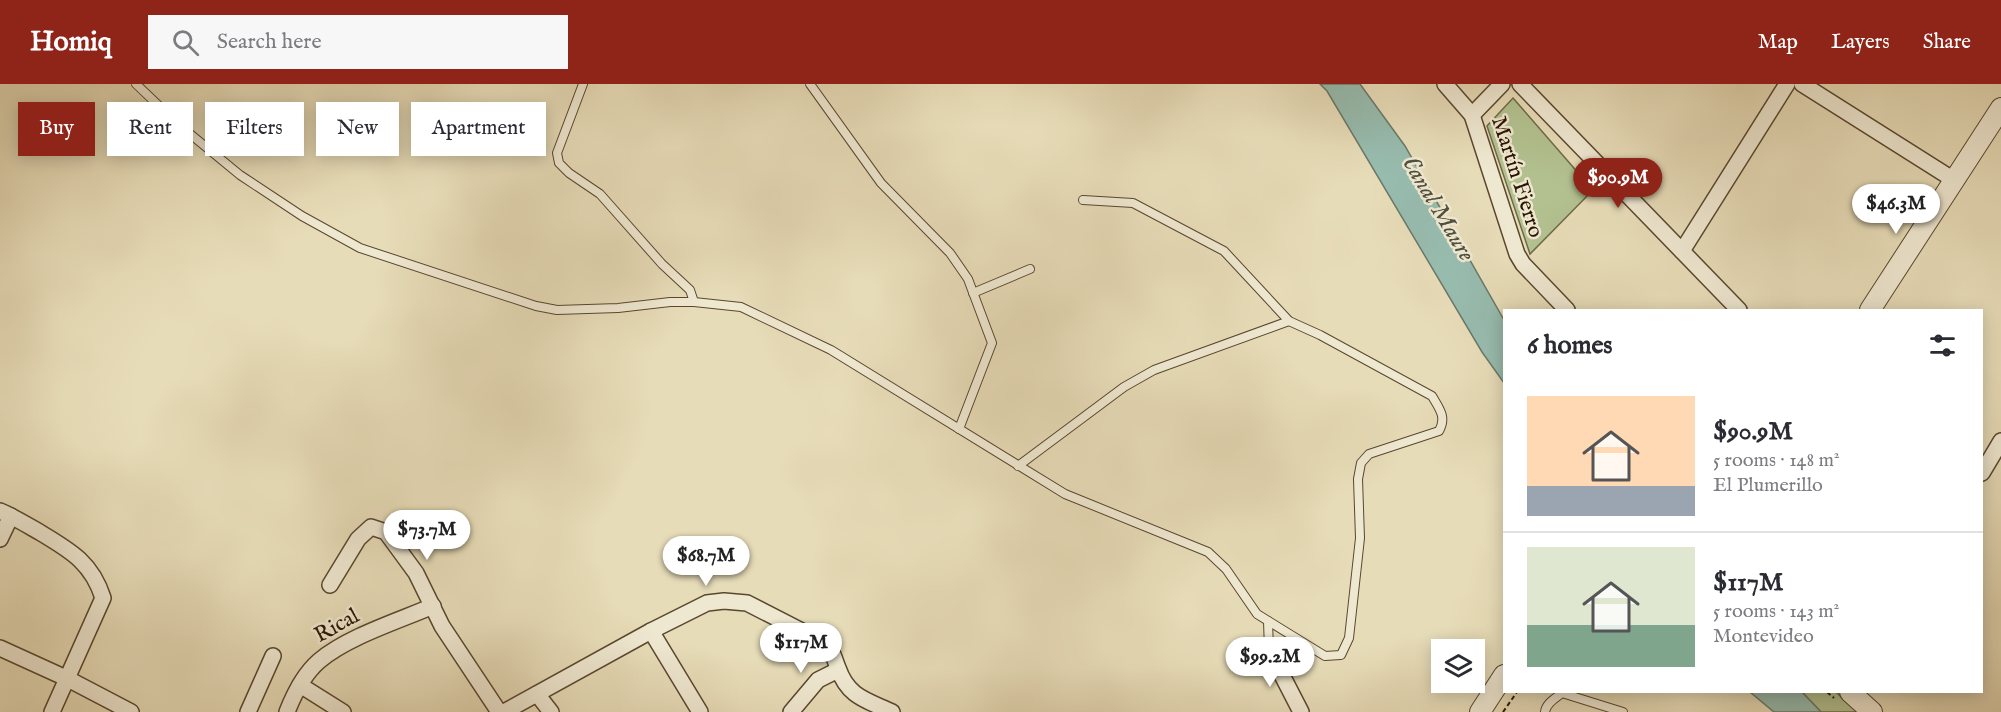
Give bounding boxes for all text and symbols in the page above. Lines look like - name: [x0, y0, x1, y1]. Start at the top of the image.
- search box: [148, 15, 568, 69]
- text: Homiq: [30, 25, 112, 60]
- icon: search: [169, 26, 202, 59]
- text: Search here: [217, 28, 322, 56]
- text: Map: [1758, 29, 1798, 56]
- text: Layers: [1831, 29, 1890, 56]
- text: Share: [1923, 29, 1971, 56]
- chip: Buy: [18, 102, 95, 156]
- chip: Rent: [107, 102, 193, 156]
- chip: Filters: [205, 102, 304, 156]
- chip: New: [316, 102, 399, 156]
- chip: Apartment: [411, 102, 546, 156]
- street label: Martín Fierro: [1484, 113, 1550, 241]
- water label: Canal Maure: [1395, 151, 1481, 267]
- pin: $90.9M: [1569, 158, 1667, 209]
- text: $90.9M: [1587, 165, 1649, 190]
- pin: $46.3M: [1847, 184, 1945, 235]
- text: $46.3M: [1866, 191, 1926, 216]
- text: 6 homes: [1527, 329, 1612, 362]
- icon: filters: [1926, 329, 1959, 362]
- text: $90.9M: [1713, 415, 1793, 448]
- icon: home: [1575, 420, 1647, 492]
- text: 5 rooms · 148 m²: [1713, 448, 1840, 473]
- text: El Plumerillo: [1713, 473, 1823, 498]
- pin: $73.7M: [378, 510, 476, 561]
- text: $73.7M: [397, 517, 457, 542]
- pin: $68.7M: [657, 536, 755, 587]
- text: $68.7M: [677, 543, 735, 568]
- text: $117M: [1713, 566, 1783, 599]
- icon: home: [1575, 571, 1647, 643]
- text: 5 rooms · 143 m²: [1713, 599, 1839, 624]
- street label: Rical: [309, 602, 365, 650]
- pin: $117M: [759, 623, 843, 674]
- text: Montevideo: [1713, 624, 1814, 649]
- text: $117M: [774, 630, 828, 655]
- pin: $99.2M: [1221, 637, 1319, 688]
- map controls: [1431, 639, 1485, 693]
- button: layers: [1431, 639, 1485, 693]
- text: $99.2M: [1239, 644, 1301, 669]

